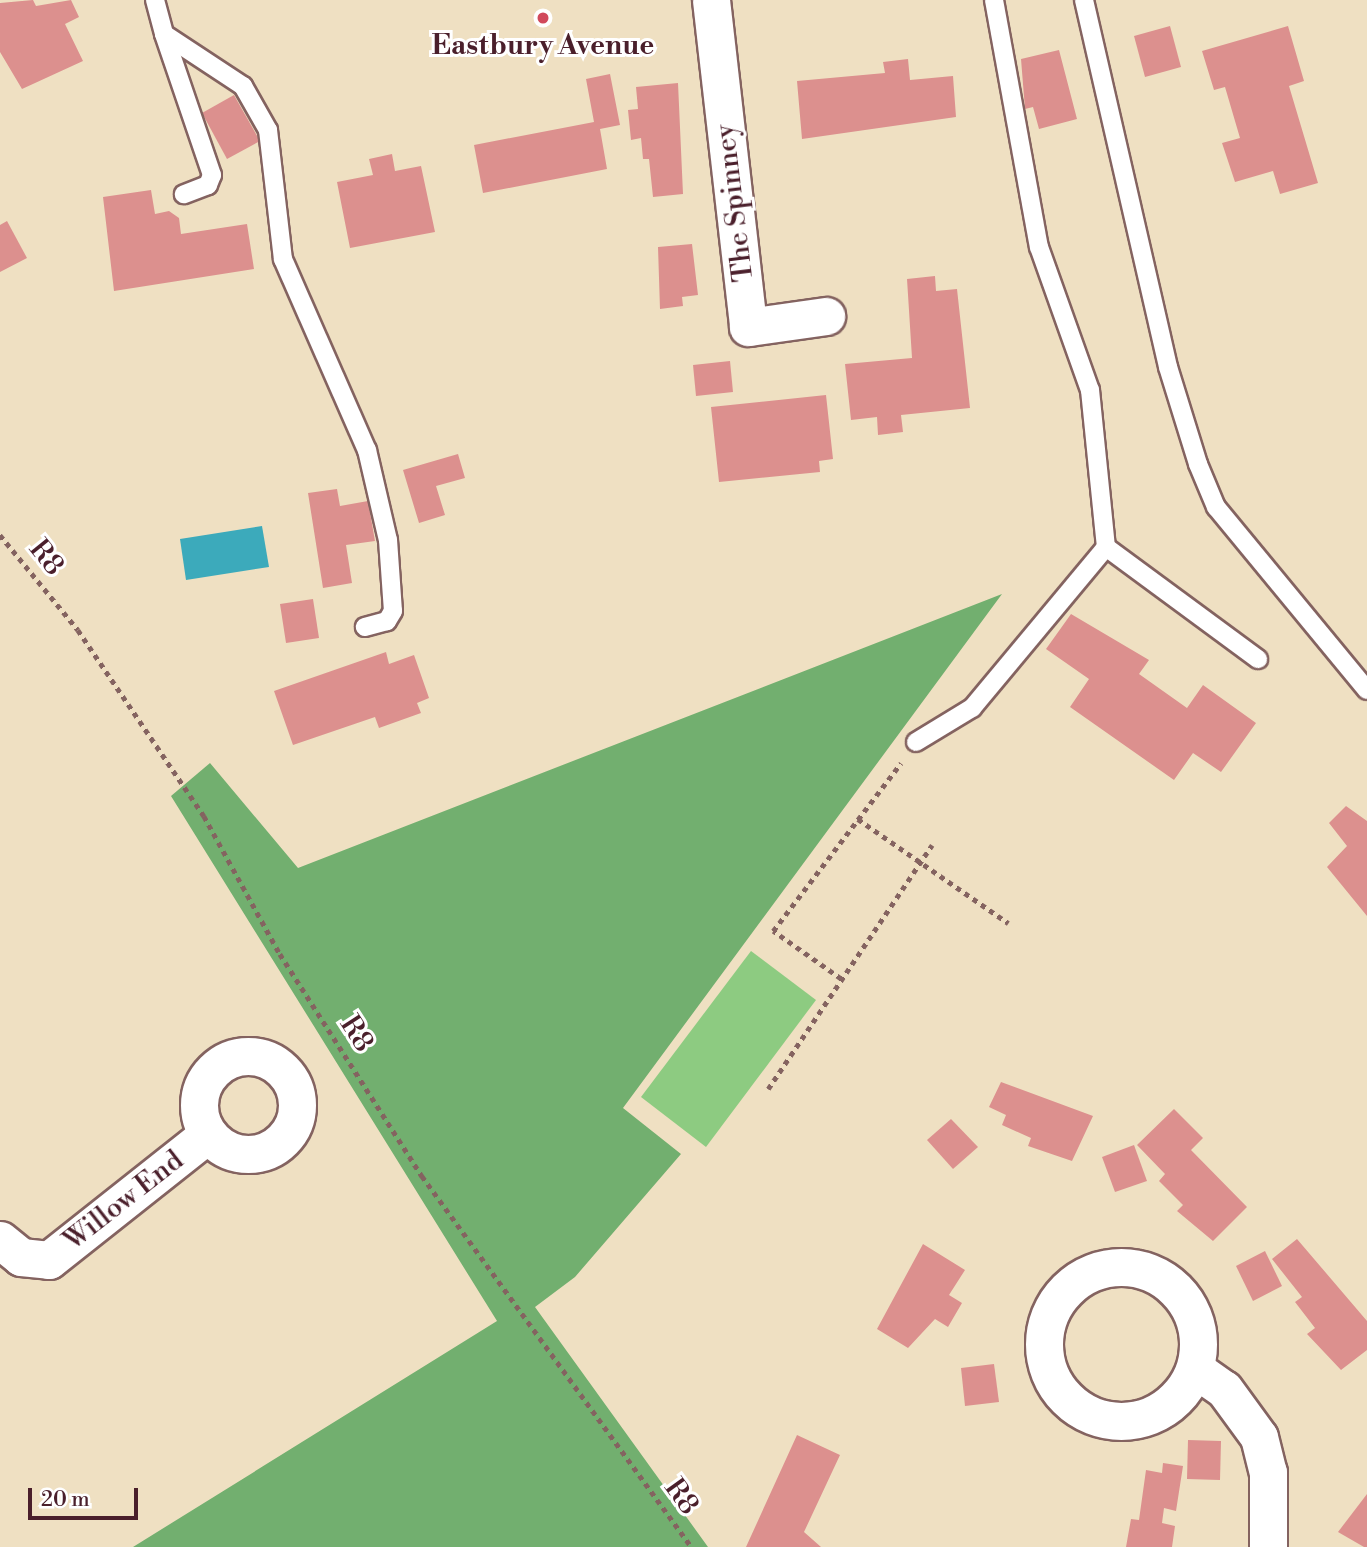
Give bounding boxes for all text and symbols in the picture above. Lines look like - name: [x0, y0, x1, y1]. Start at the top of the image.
- marker: Eastbury Avenue: [535, 10, 551, 26]
- place label: Eastbury Avenue: [432, 29, 654, 63]
- street label: The Spinney: [709, 122, 761, 284]
- street label: R8: [21, 533, 71, 583]
- street label: R8: [332, 1010, 380, 1058]
- street label: Willow End: [58, 1144, 190, 1258]
- street label: R8: [657, 1472, 705, 1522]
- scale bar: [32, 1474, 142, 1518]
- text: 20 m: [41, 1487, 90, 1513]

